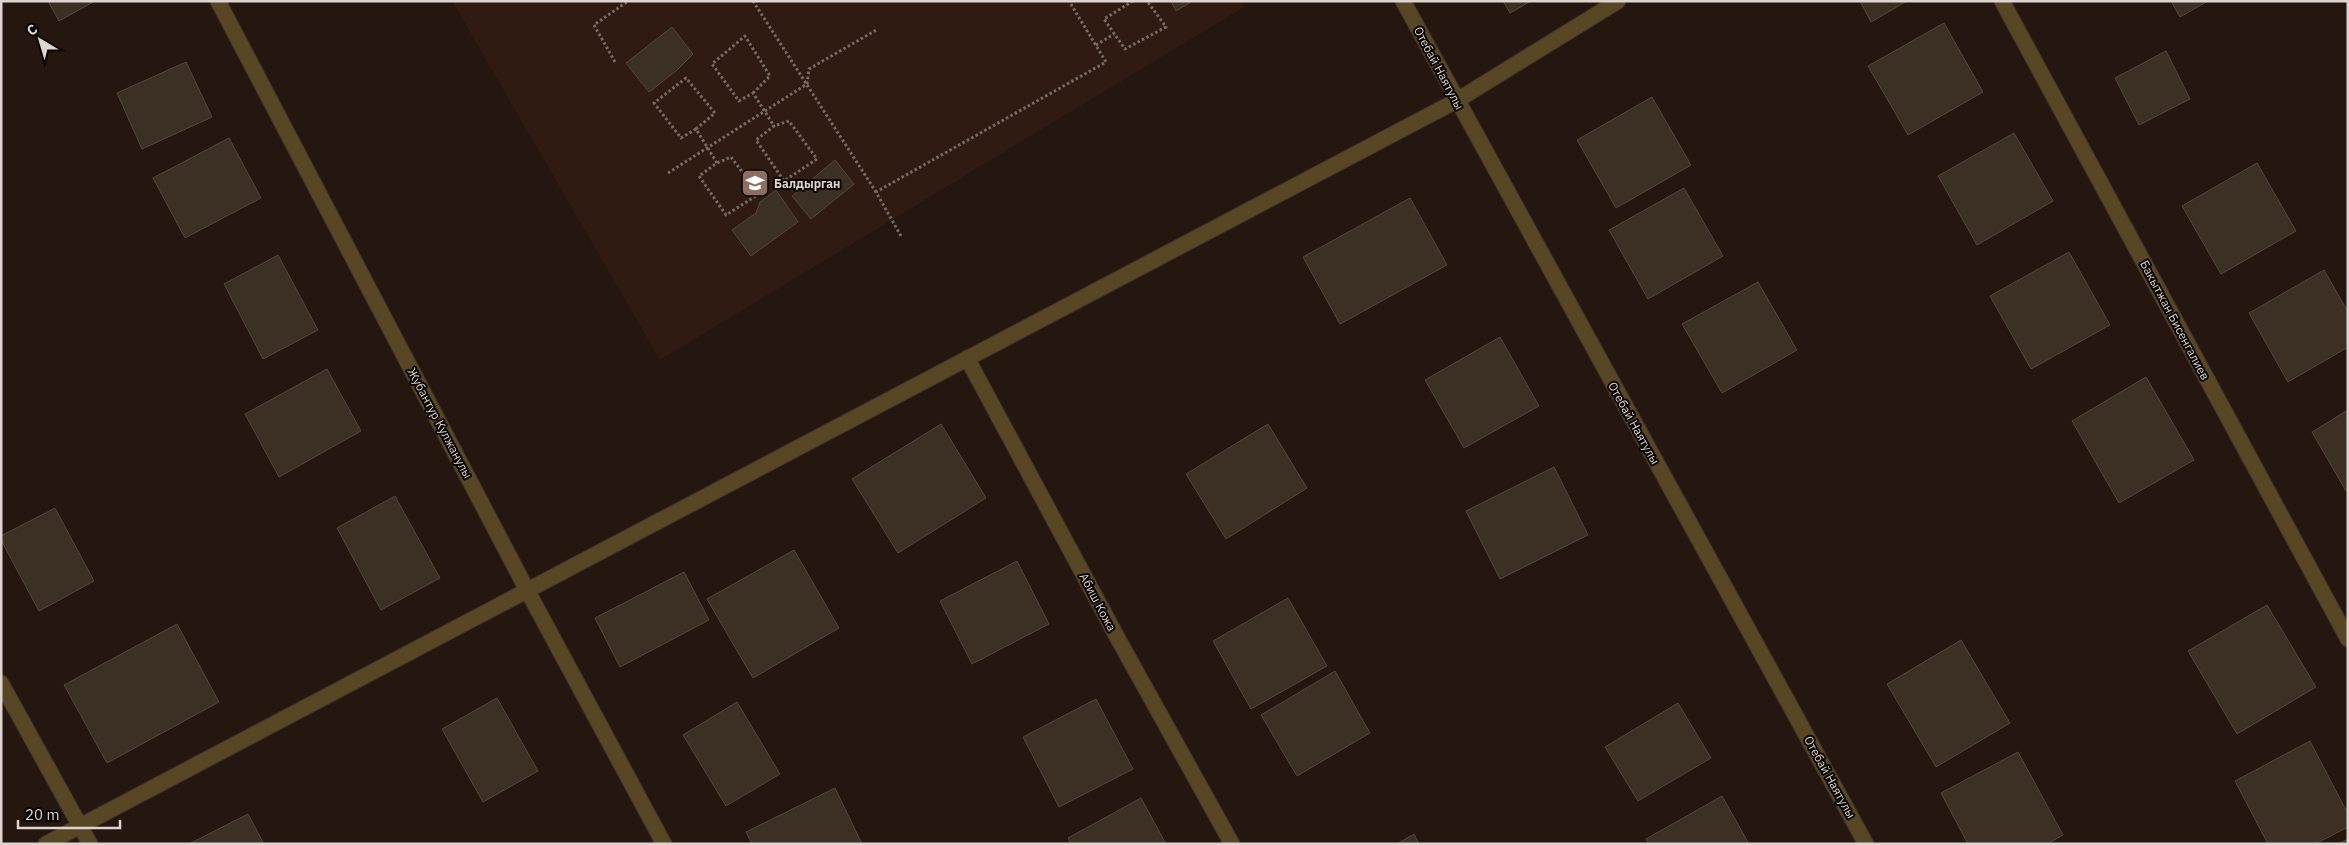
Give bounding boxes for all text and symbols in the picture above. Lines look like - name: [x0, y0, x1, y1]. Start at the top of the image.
- north arrow: [15, 15, 65, 65]
- text: С: [23, 20, 41, 40]
- street label: Отебай Наятулы: [1411, 24, 1467, 112]
- school or university icon: Балдырган: [740, 168, 770, 198]
- place label: Балдырган: [774, 176, 840, 191]
- street label: Бакытжан Бисенгалиев: [2137, 258, 2213, 382]
- street label: Жубантур Кулжанулы: [404, 365, 476, 481]
- street label: Отебай Наятулы: [1605, 379, 1663, 467]
- street label: Абиш Кожа: [1076, 570, 1120, 634]
- street label: Отебай Наятулы: [1801, 733, 1859, 821]
- scale bar: [18, 798, 120, 830]
- text: 20 m: [25, 805, 60, 824]

